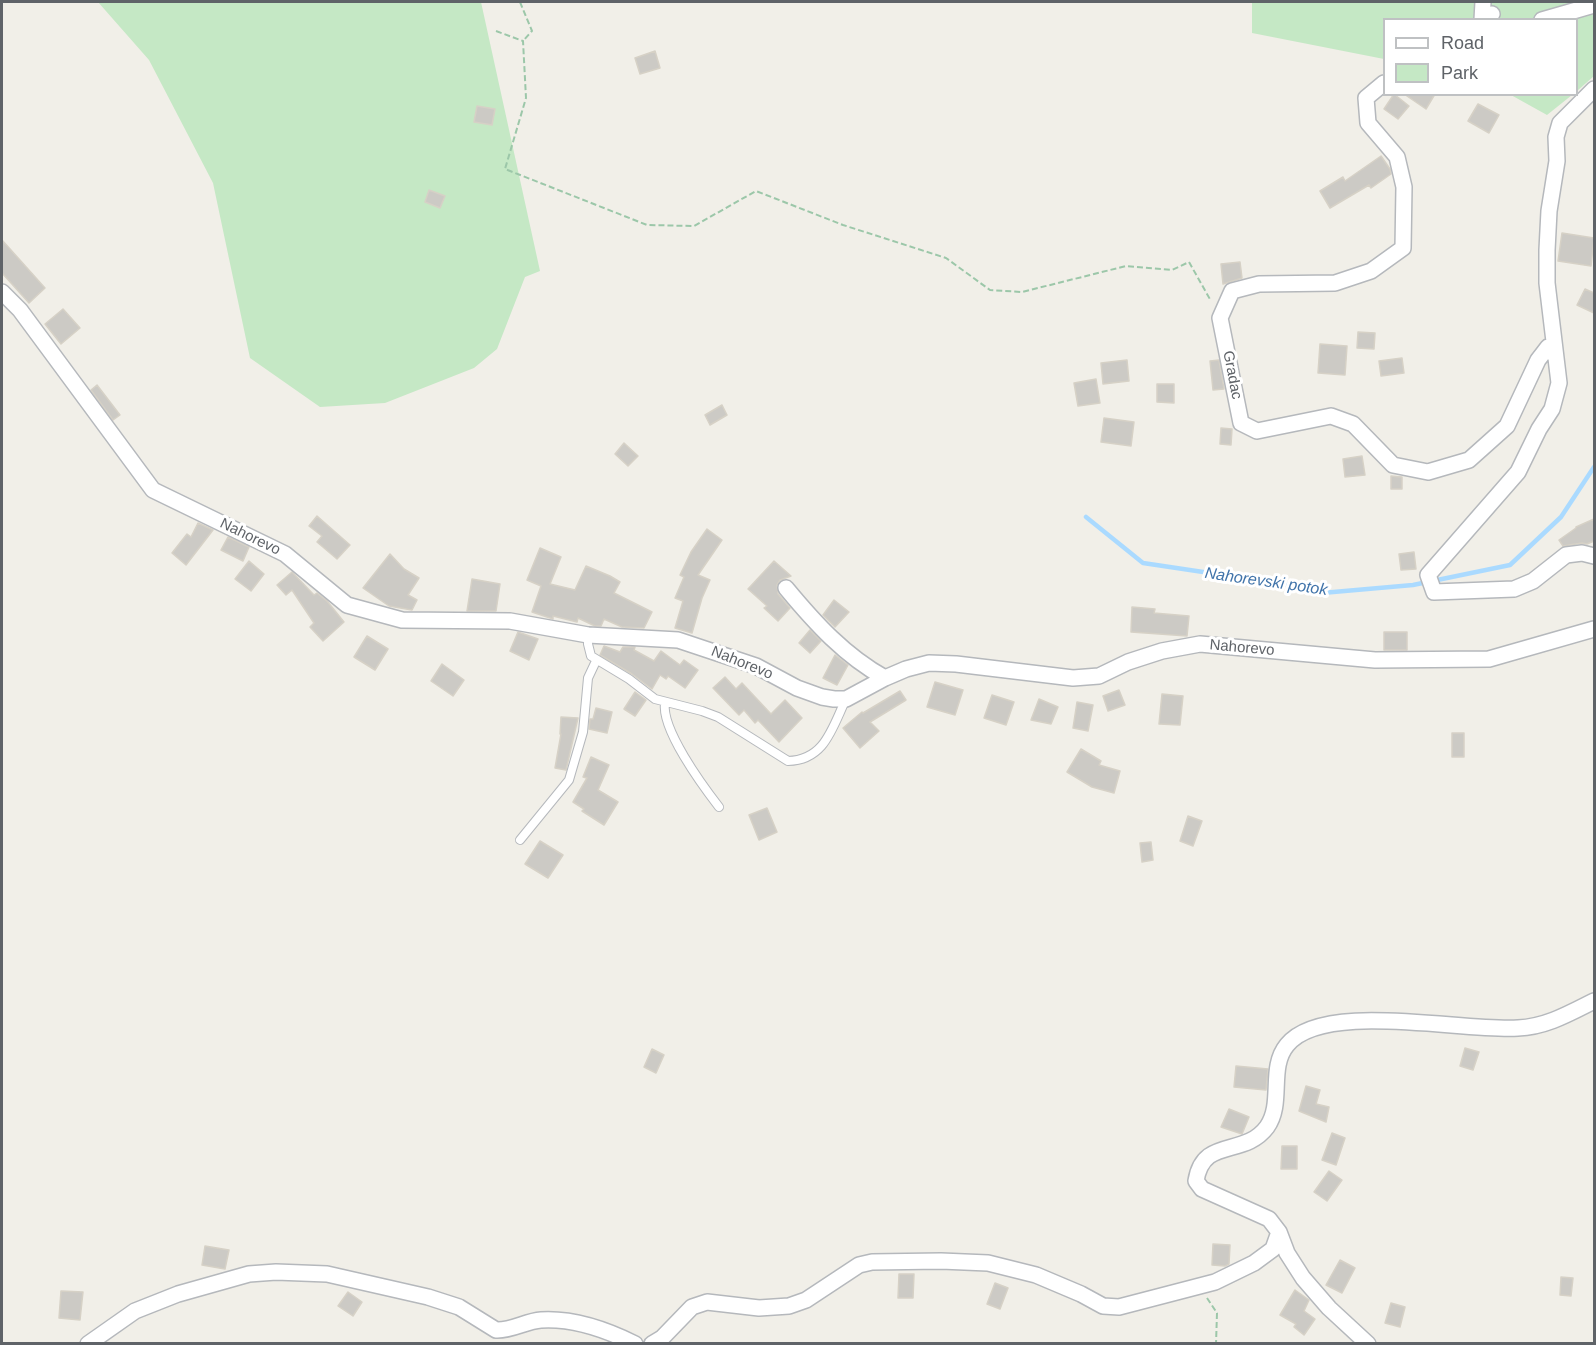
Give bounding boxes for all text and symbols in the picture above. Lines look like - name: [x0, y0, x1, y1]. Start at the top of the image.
- legend: [1383, 18, 1578, 96]
- text: Road: [1441, 33, 1484, 53]
- text: Park: [1441, 63, 1478, 83]
- street label: Gradac: [1218, 349, 1246, 401]
- street label: Nahorevo: [217, 515, 283, 559]
- water label: Nahorevski potok: [1203, 564, 1329, 600]
- street label: Nahorevo: [1209, 636, 1275, 660]
- street label: Nahorevo: [708, 642, 776, 684]

